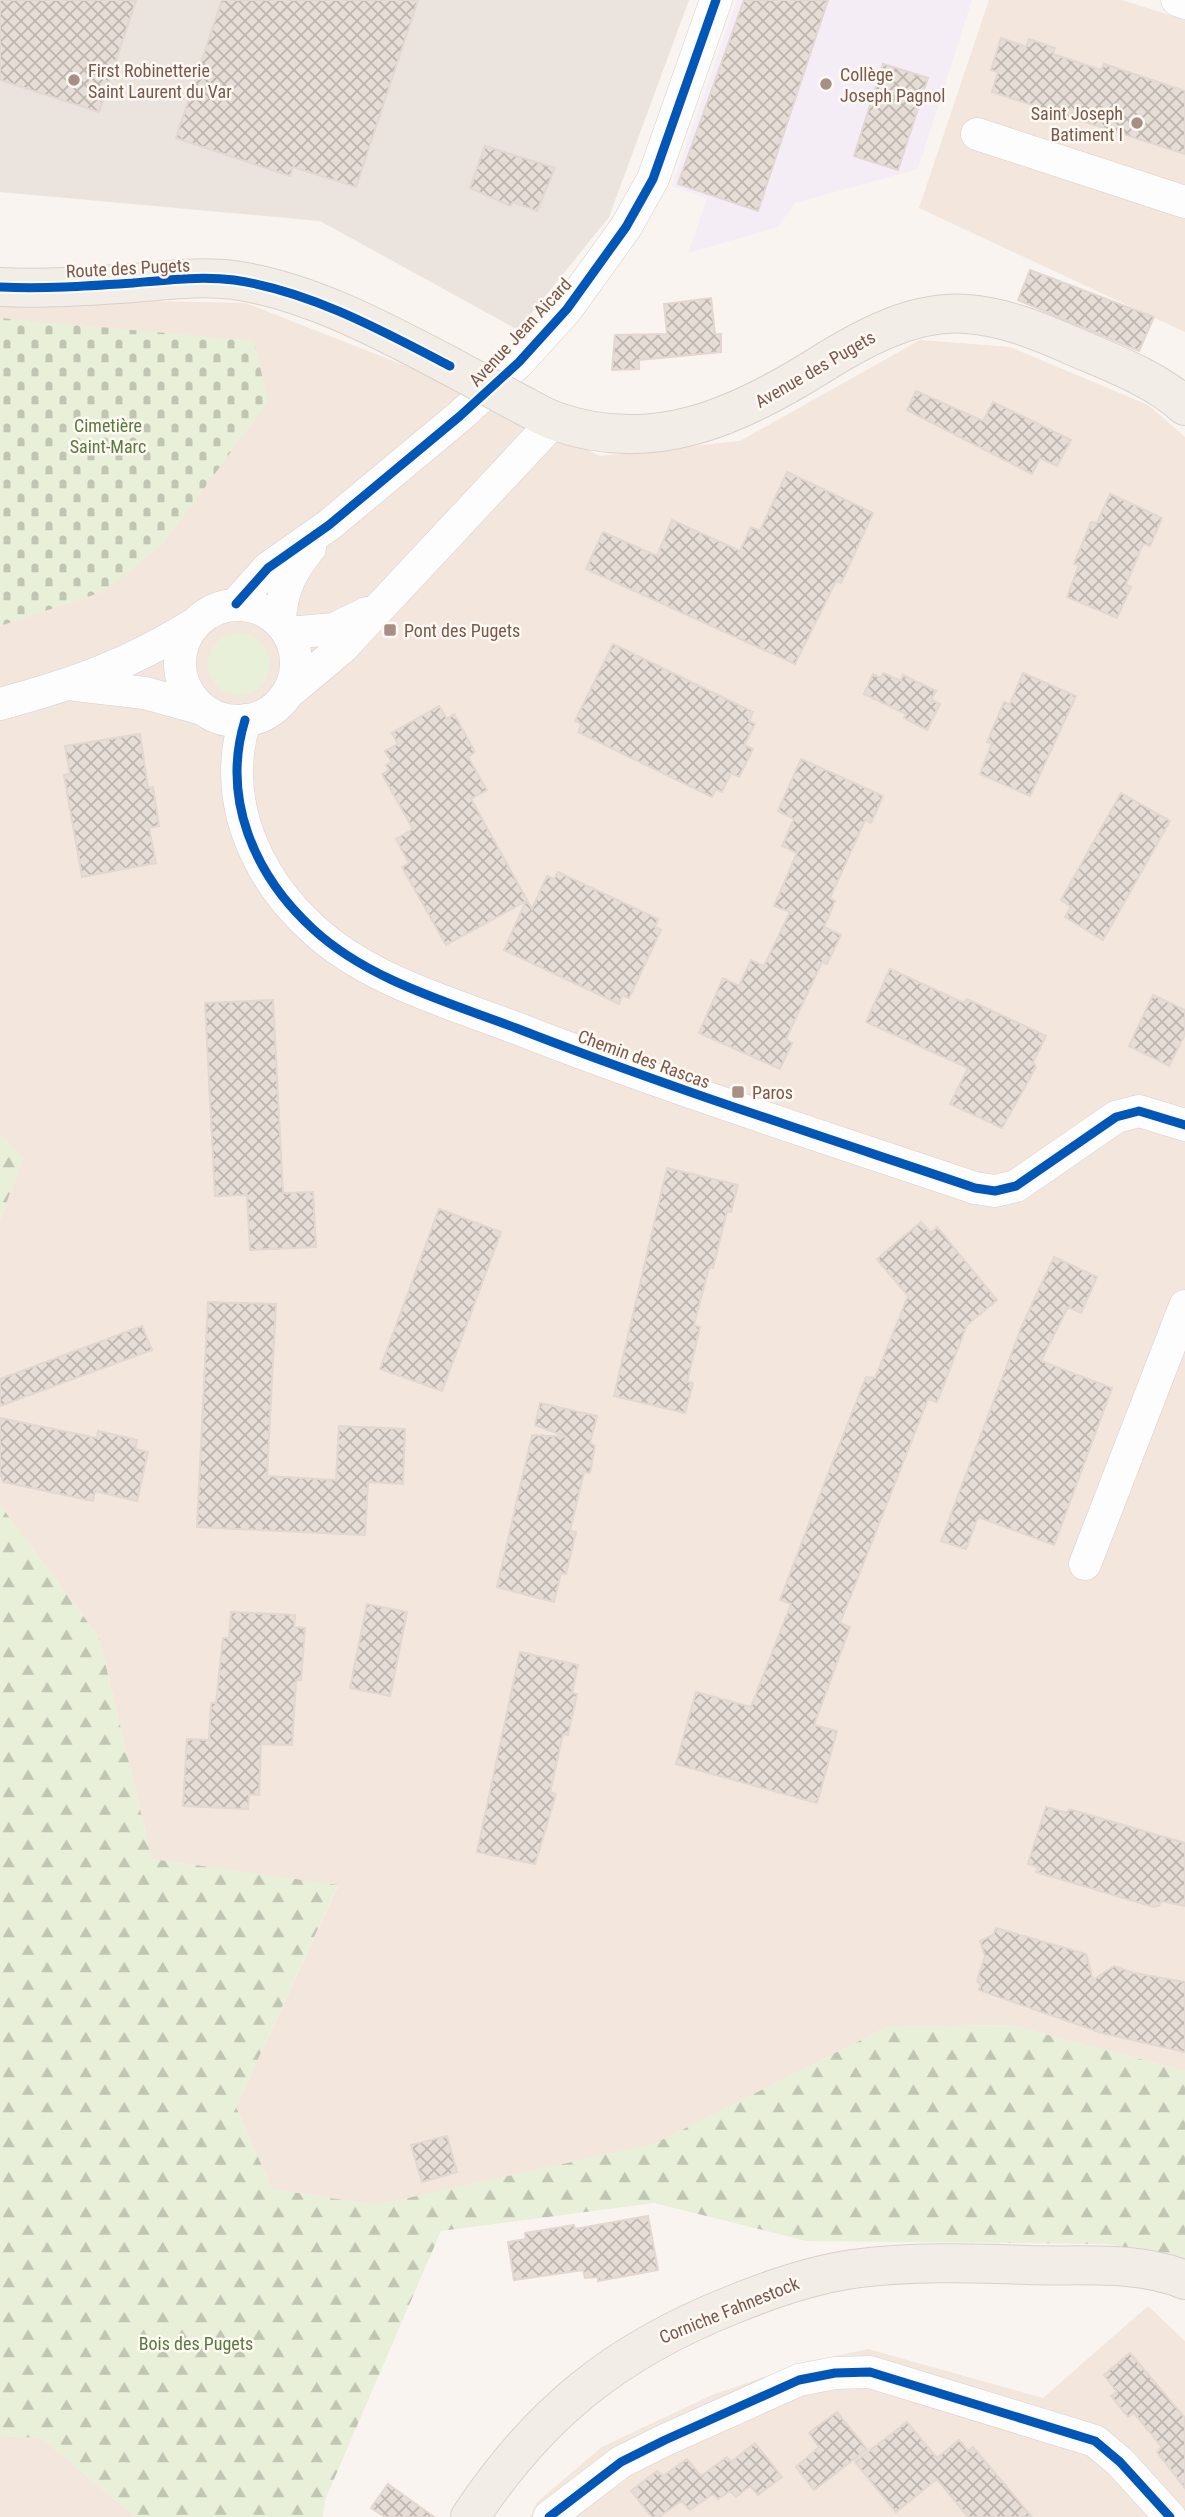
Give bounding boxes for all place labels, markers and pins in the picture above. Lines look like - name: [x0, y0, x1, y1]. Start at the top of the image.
- place label: First Robinetterie Saint Laurent du Var: [88, 60, 232, 102]
- place label: Collège Joseph Pagnol: [840, 64, 945, 106]
- marker: First Robinetterie Saint Laurent du Var: [66, 72, 82, 88]
- marker: Collège Joseph Pagnol: [818, 76, 834, 92]
- place label: Saint Joseph Batiment I: [1031, 103, 1123, 145]
- marker: Saint Joseph Batiment I: [1129, 115, 1145, 131]
- place label: Pont des Pugets: [404, 620, 520, 641]
- marker: Pont des Pugets: [382, 622, 398, 638]
- place label: Paros: [752, 1082, 793, 1103]
- marker: Paros: [730, 1084, 746, 1100]

